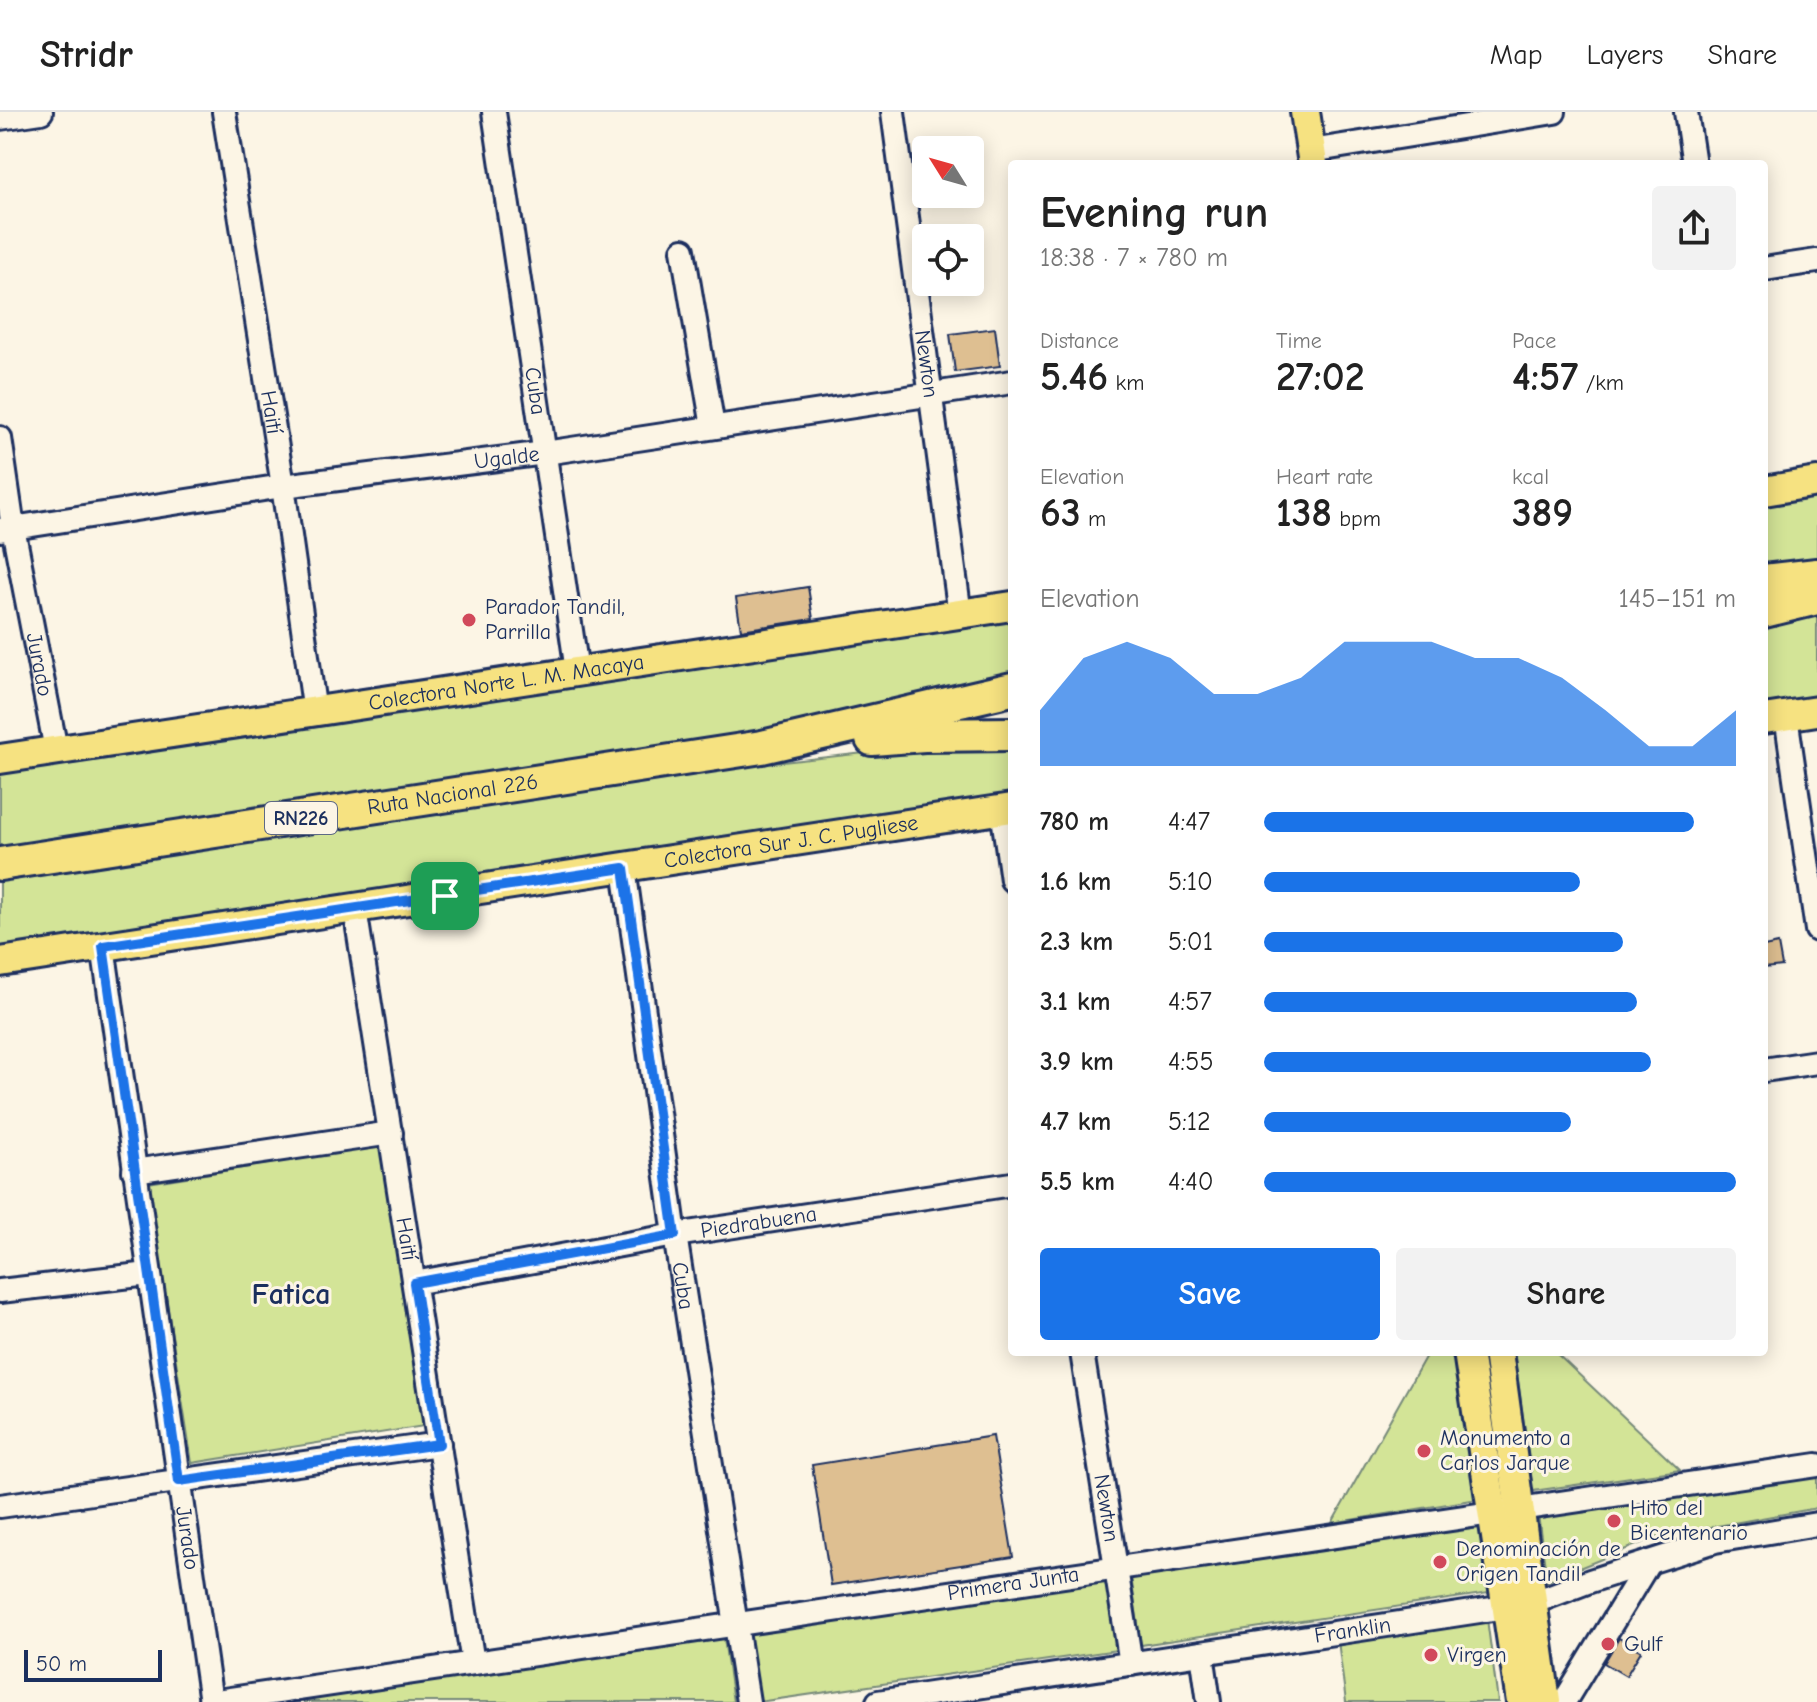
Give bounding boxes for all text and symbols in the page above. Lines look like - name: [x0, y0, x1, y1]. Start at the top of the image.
- text: Stridr: [40, 33, 133, 77]
- text: Map: [1490, 39, 1543, 71]
- text: Layers: [1587, 39, 1663, 71]
- text: Share: [1707, 39, 1777, 71]
- north arrow: [912, 136, 984, 208]
- map controls: [912, 136, 984, 296]
- button: share: [1652, 186, 1736, 270]
- text: Evening run: [1040, 187, 1268, 238]
- button: locate: [912, 224, 984, 296]
- text: 18:38 · 7 × 780 m: [1040, 243, 1228, 273]
- street label: Newton: [909, 328, 944, 399]
- text: Distance: [1040, 328, 1119, 354]
- text: Time: [1276, 328, 1322, 354]
- text: Pace: [1512, 328, 1556, 354]
- text: 5.46: [1040, 354, 1108, 400]
- text: 27:02: [1276, 354, 1365, 400]
- text: 4:57: [1512, 354, 1578, 400]
- street label: Cuba: [519, 365, 552, 417]
- text: km: [1108, 370, 1144, 396]
- text: /km: [1578, 370, 1624, 396]
- street label: Haití: [255, 389, 288, 437]
- street label: Ugalde: [473, 441, 541, 475]
- text: Elevation: [1040, 464, 1124, 490]
- text: Heart rate: [1276, 464, 1373, 490]
- text: kcal: [1512, 464, 1549, 490]
- text: 63: [1040, 490, 1081, 536]
- text: 138: [1276, 490, 1332, 536]
- text: 389: [1512, 490, 1573, 536]
- text: m: [1081, 506, 1106, 532]
- text: bpm: [1332, 506, 1381, 532]
- text: Elevation: [1040, 584, 1140, 614]
- text: 145–151 m: [1619, 584, 1736, 614]
- place label: Parador Tandil, Parrilla: [485, 594, 625, 645]
- marker: Parador Tandil, Parrilla: [460, 611, 478, 629]
- street label: Jurado: [21, 630, 58, 699]
- street label: Colectora Norte L. M. Macaya: [367, 649, 646, 716]
- street label: Ruta Nacional 226: [365, 769, 540, 820]
- road number: RN226: [265, 802, 337, 834]
- text: 780 m: [1040, 807, 1109, 837]
- text: 4:47: [1168, 807, 1210, 837]
- street label: Colectora Sur J. C. Pugliese: [662, 809, 920, 874]
- pin: [411, 862, 479, 930]
- text: 1.6 km: [1040, 867, 1111, 897]
- text: 5:10: [1168, 867, 1213, 897]
- icon: arrive: [423, 874, 467, 918]
- text: 2.3 km: [1040, 927, 1113, 957]
- text: 5:01: [1168, 927, 1213, 957]
- text: 3.1 km: [1040, 987, 1110, 1017]
- text: 4:57: [1168, 987, 1212, 1017]
- text: 3.9 km: [1040, 1047, 1114, 1077]
- text: 4:55: [1168, 1047, 1213, 1077]
- text: 4.7 km: [1040, 1107, 1111, 1137]
- text: 5:12: [1168, 1107, 1211, 1137]
- text: 5.5 km: [1040, 1167, 1115, 1197]
- text: 4:40: [1168, 1167, 1214, 1197]
- street label: Piedrabuena: [699, 1201, 819, 1244]
- street label: Haití: [390, 1215, 423, 1263]
- button: Save: [1040, 1248, 1380, 1340]
- button: Share: [1396, 1248, 1736, 1340]
- street label: Cuba: [666, 1260, 699, 1312]
- district label: Fatica: [251, 1277, 331, 1312]
- place label: Monumento a Carlos Jarque: [1440, 1425, 1571, 1476]
- marker: Monumento a Carlos Jarque: [1415, 1442, 1433, 1460]
- street label: Newton: [1088, 1472, 1125, 1544]
- place label: Hito del Bicentenario: [1630, 1495, 1748, 1546]
- street label: Jurado: [170, 1504, 205, 1572]
- marker: Hito del Bicentenario: [1605, 1512, 1623, 1530]
- place label: Denominación de Origen Tandil: [1456, 1536, 1621, 1587]
- marker: Denominación de Origen Tandil: [1431, 1553, 1449, 1571]
- street label: Primera Junta: [946, 1561, 1081, 1606]
- street label: Franklin: [1312, 1612, 1393, 1649]
- place label: Gulf: [1624, 1631, 1664, 1657]
- marker: Gulf: [1599, 1635, 1617, 1653]
- place label: Virgen: [1447, 1642, 1507, 1668]
- scale bar: [24, 1646, 162, 1682]
- marker: Virgen: [1422, 1646, 1440, 1664]
- text: 50 m: [36, 1651, 87, 1677]

